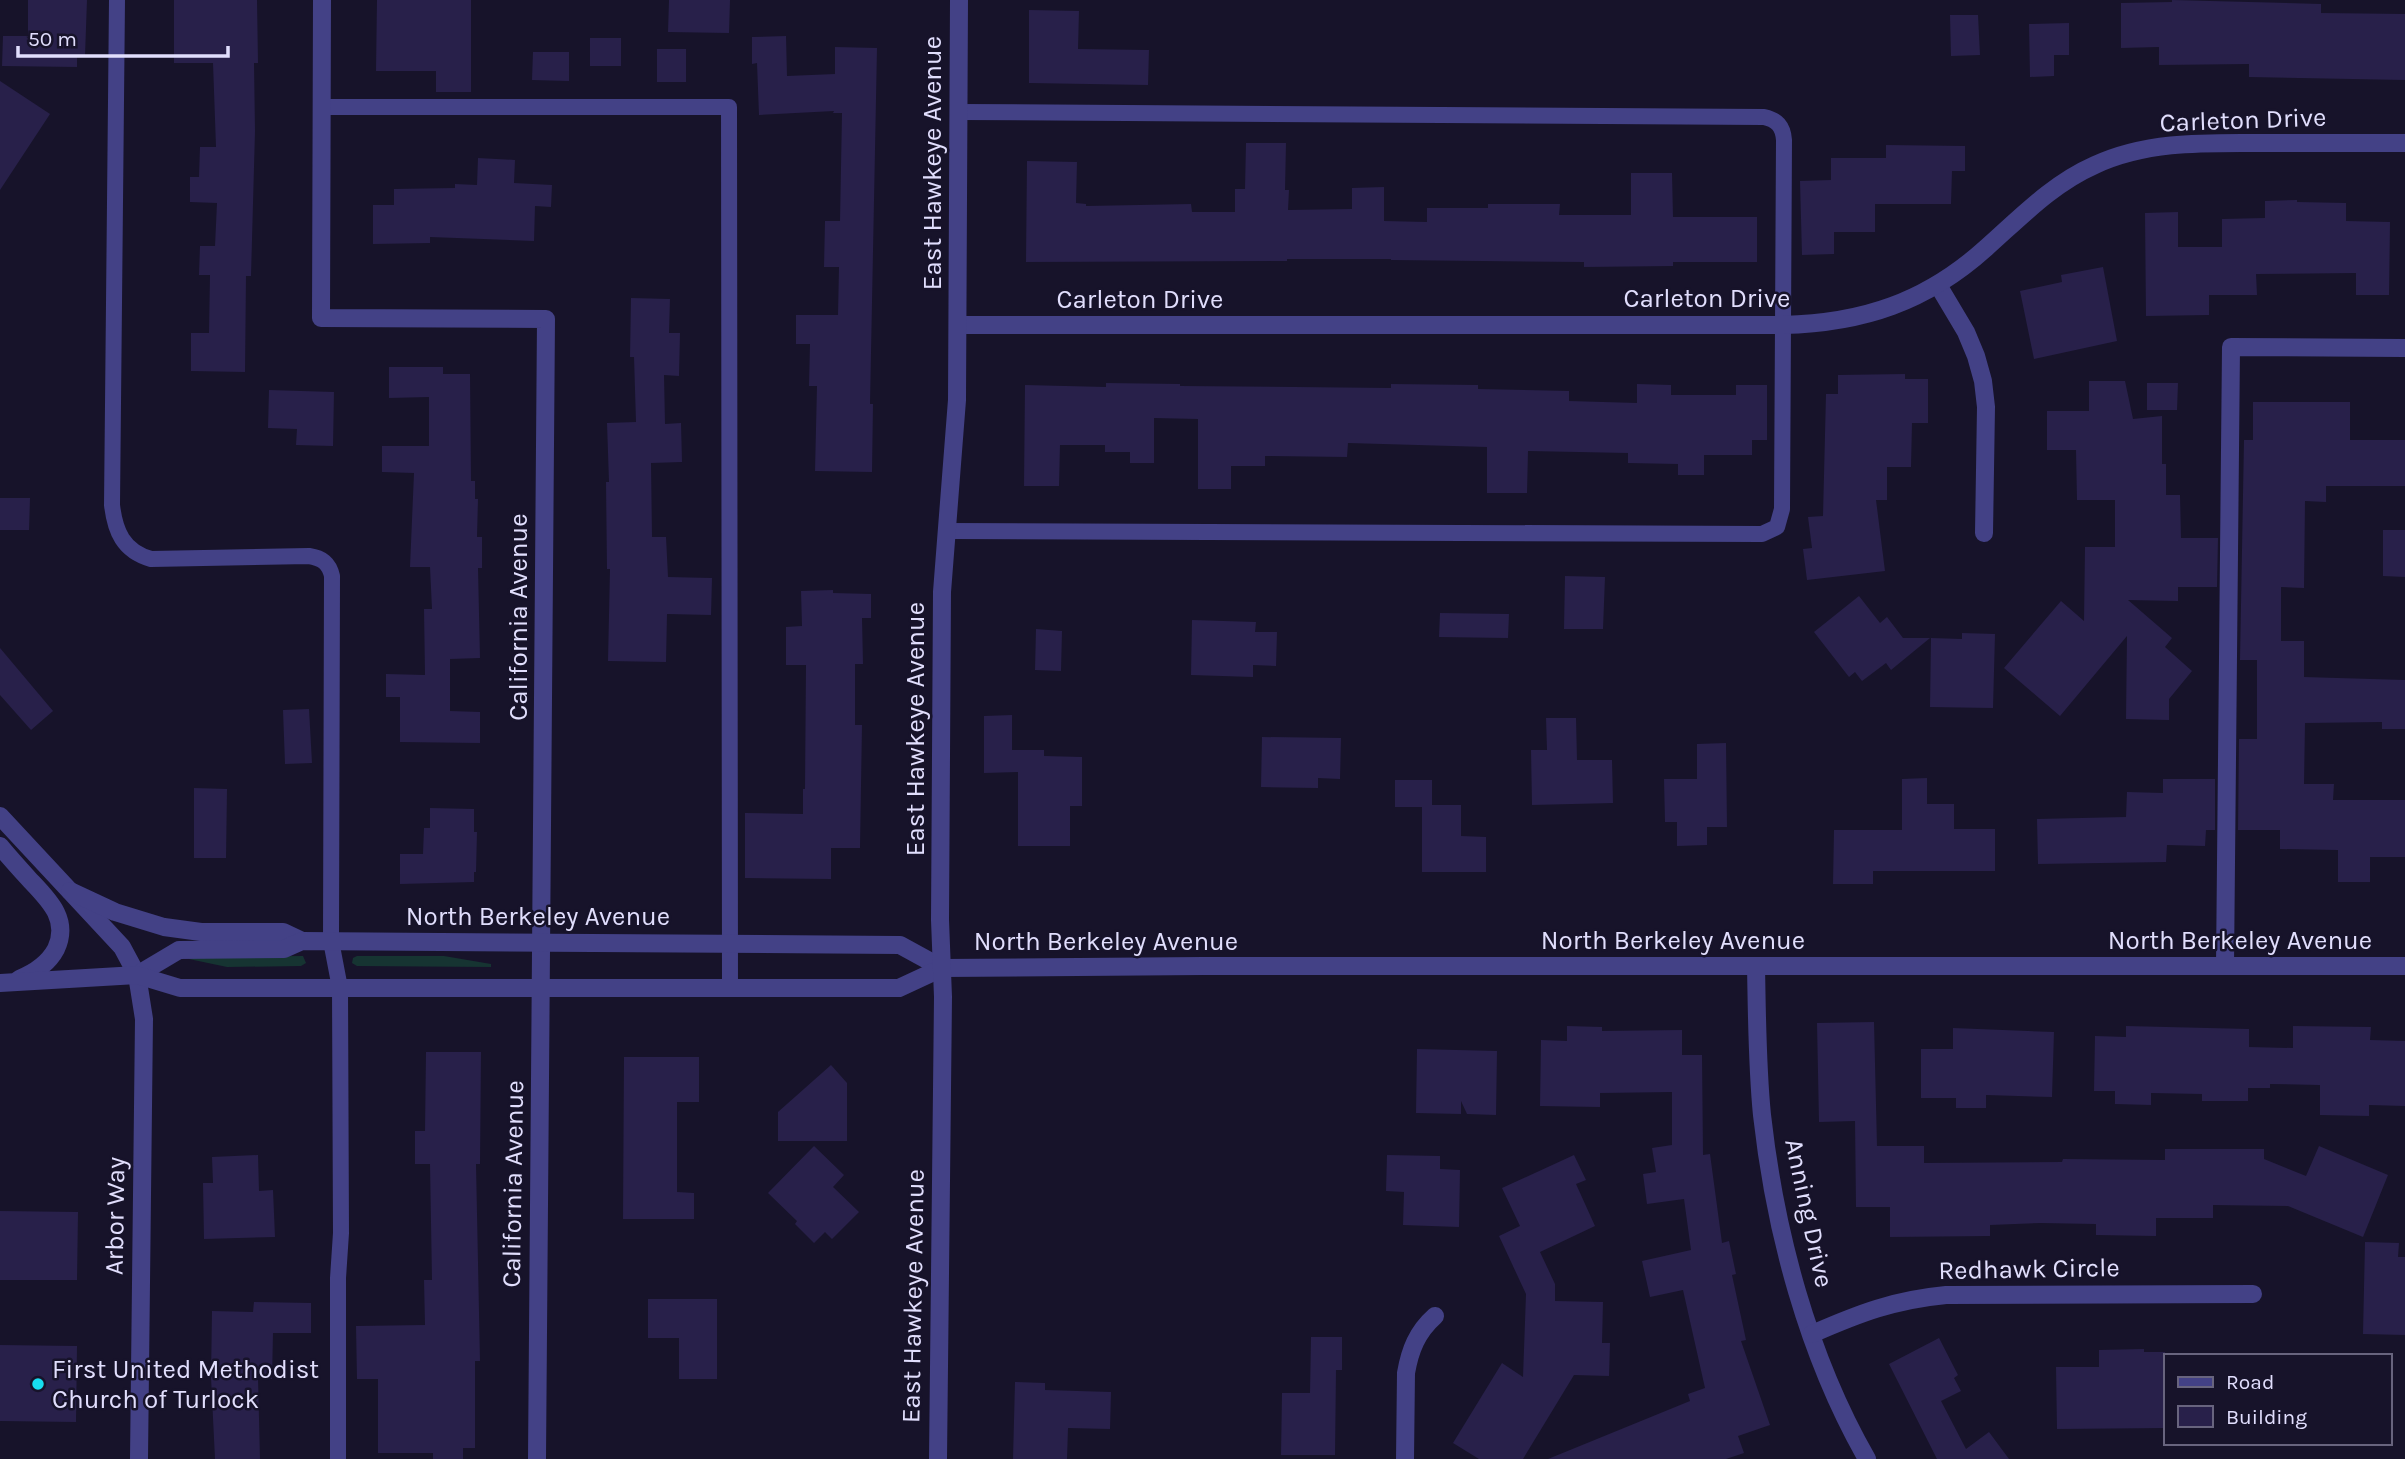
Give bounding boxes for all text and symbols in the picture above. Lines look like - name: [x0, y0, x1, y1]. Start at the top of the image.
- scale bar: [18, 14, 228, 58]
- text: 50 m: [28, 27, 77, 51]
- street label: East Hawkeye Avenue: [917, 36, 948, 290]
- street label: Carleton Drive: [2159, 102, 2327, 138]
- street label: Carleton Drive: [1624, 283, 1790, 314]
- street label: Carleton Drive: [1057, 284, 1223, 315]
- street label: California Avenue: [503, 513, 534, 721]
- street label: East Hawkeye Avenue: [900, 602, 931, 856]
- street label: North Berkeley Avenue: [406, 901, 670, 932]
- street label: North Berkeley Avenue: [1541, 925, 1805, 956]
- street label: North Berkeley Avenue: [2108, 925, 2372, 956]
- street label: North Berkeley Avenue: [974, 926, 1238, 957]
- street label: California Avenue: [496, 1080, 530, 1288]
- street label: Anning Drive: [1778, 1136, 1840, 1290]
- street label: Arbor Way: [98, 1157, 132, 1275]
- street label: East Hawkeye Avenue: [895, 1169, 931, 1423]
- street label: Redhawk Circle: [1938, 1252, 2120, 1286]
- place label: First United Methodist Church of Turlock: [52, 1354, 319, 1415]
- legend: [2164, 1354, 2391, 1445]
- text: Road: [2226, 1370, 2274, 1394]
- marker: First United Methodist Church of Turlock: [30, 1376, 46, 1392]
- text: Building: [2226, 1405, 2307, 1429]

